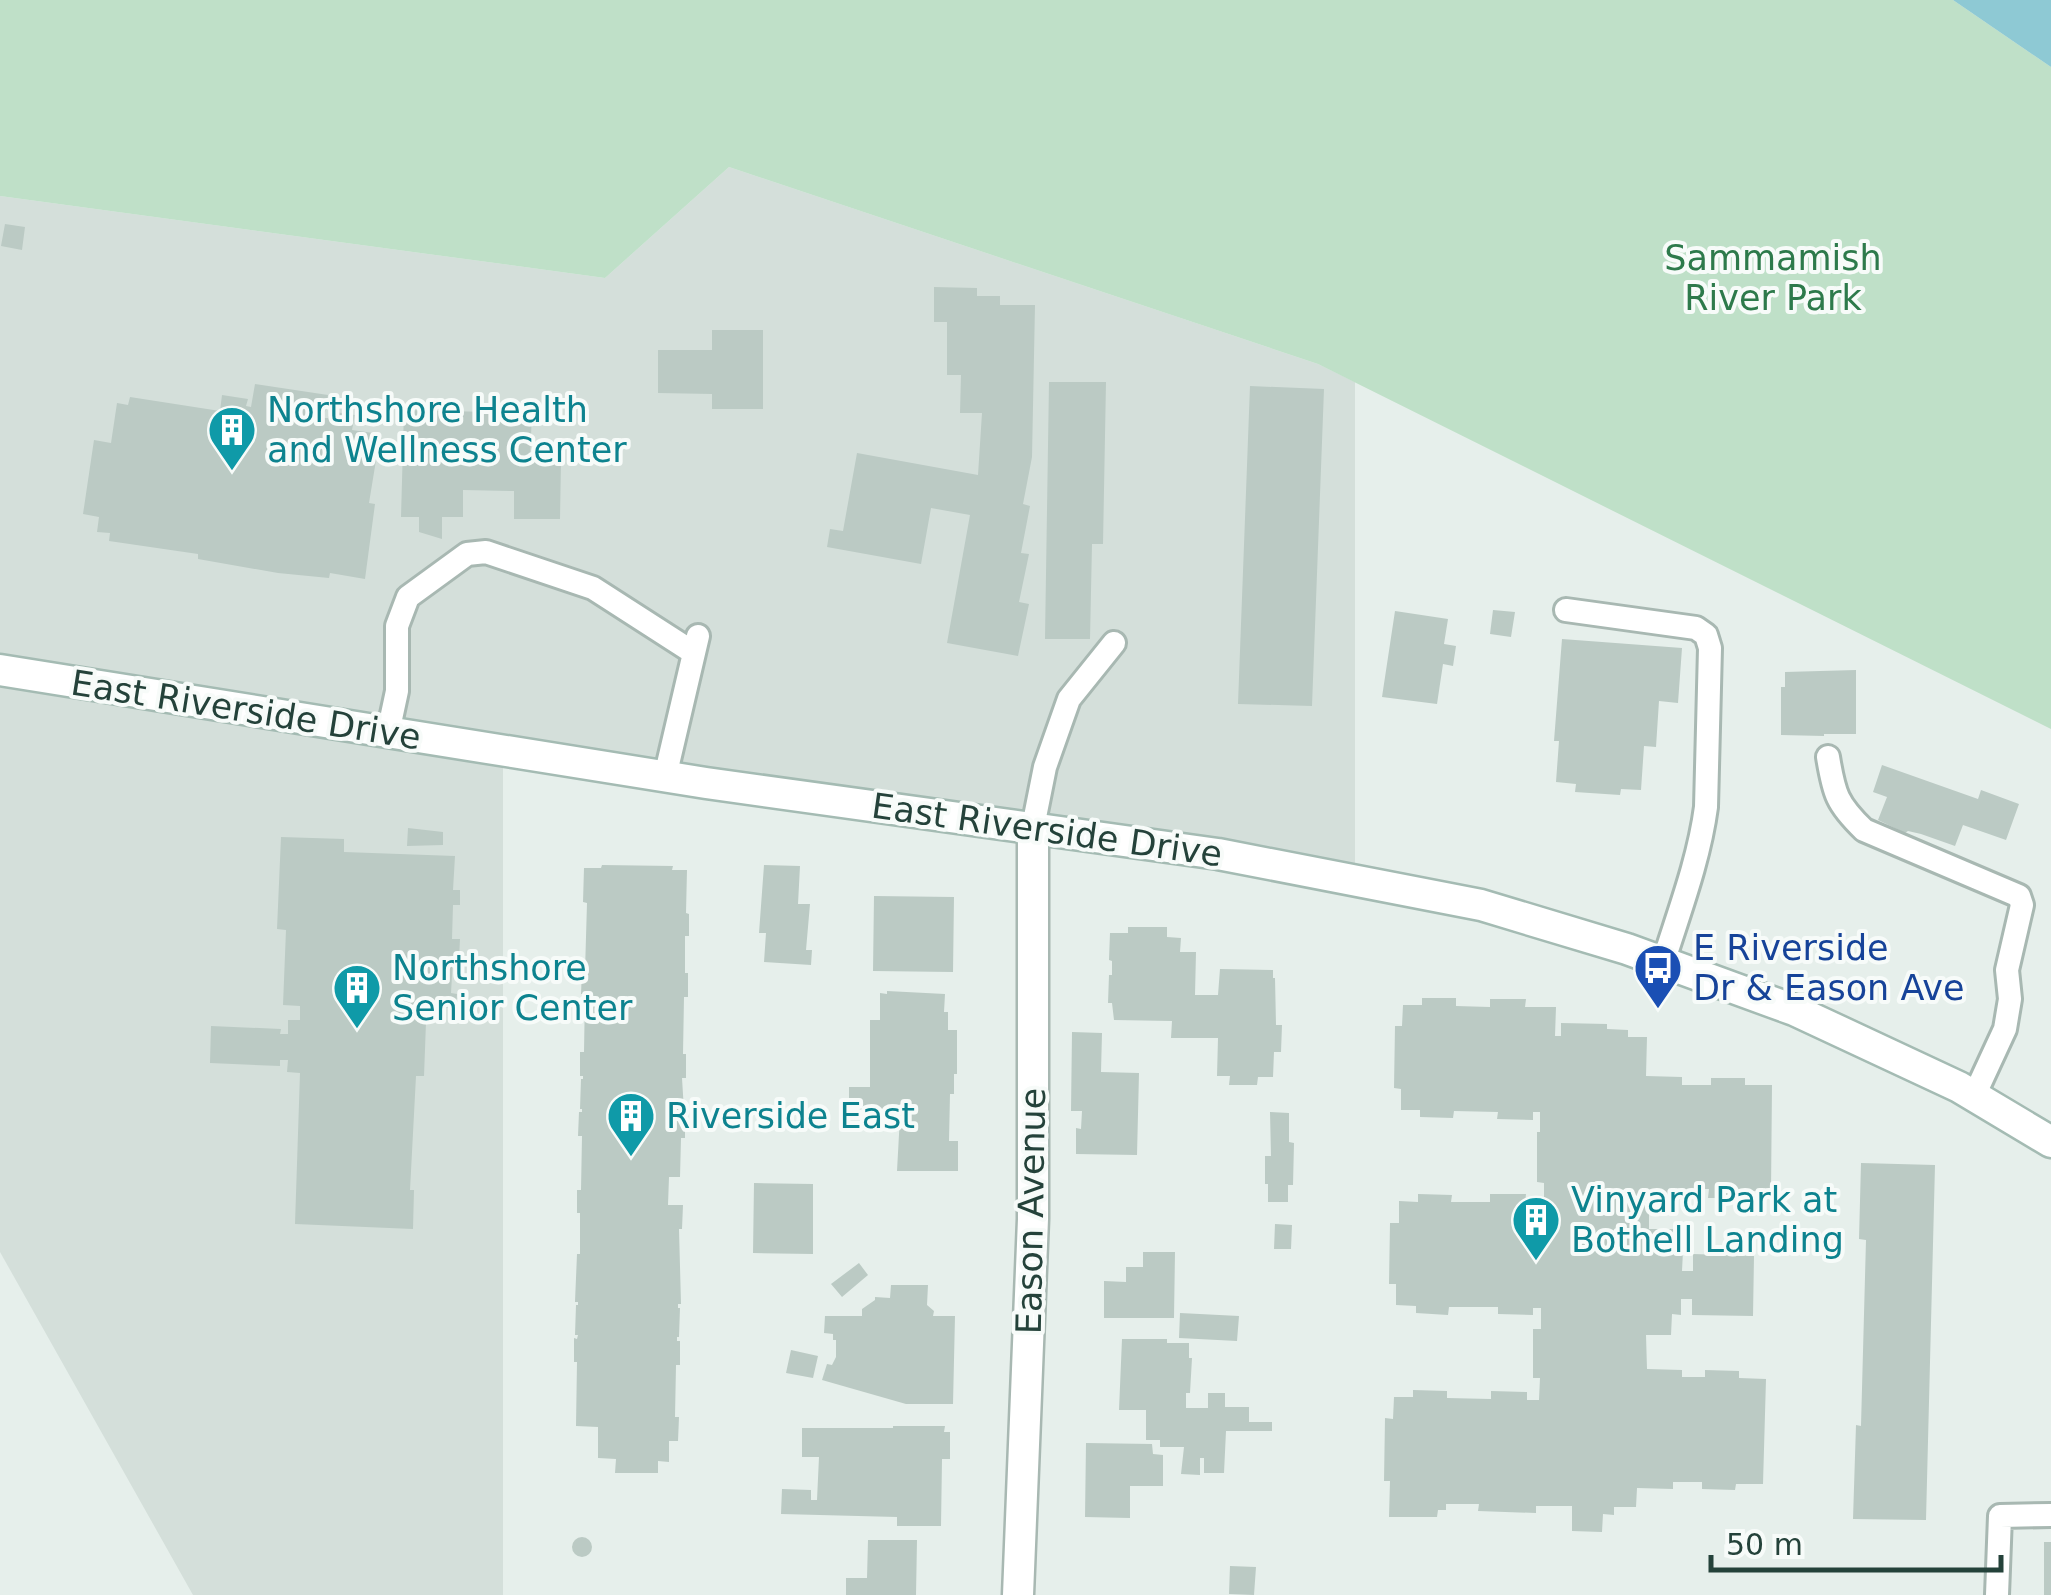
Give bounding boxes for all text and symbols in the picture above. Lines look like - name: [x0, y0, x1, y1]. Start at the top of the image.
- park label: Sammamish River Park: [1664, 238, 1882, 318]
- place label: Northshore Health and Wellness Center: [267, 390, 627, 470]
- building icon: Northshore Health and Wellness Center: [206, 404, 258, 472]
- street label: East Riverside Drive: [68, 663, 424, 757]
- street label: East Riverside Drive: [869, 786, 1225, 874]
- place label: E Riverside Dr & Eason Ave: [1693, 928, 1965, 1008]
- bus stop icon: E Riverside Dr & Eason Ave: [1632, 942, 1684, 1010]
- place label: Northshore Senior Center: [392, 948, 633, 1028]
- building icon: Northshore Senior Center: [331, 962, 383, 1030]
- street label: Eason Avenue: [1009, 1087, 1053, 1335]
- building icon: Riverside East: [605, 1090, 657, 1158]
- place label: Riverside East: [666, 1096, 915, 1136]
- place label: Vinyard Park at Bothell Landing: [1571, 1180, 1844, 1260]
- building icon: Vinyard Park at Bothell Landing: [1510, 1194, 1562, 1262]
- scale bar: [1711, 1510, 2001, 1572]
- text: 50 m: [1726, 1527, 1803, 1562]

